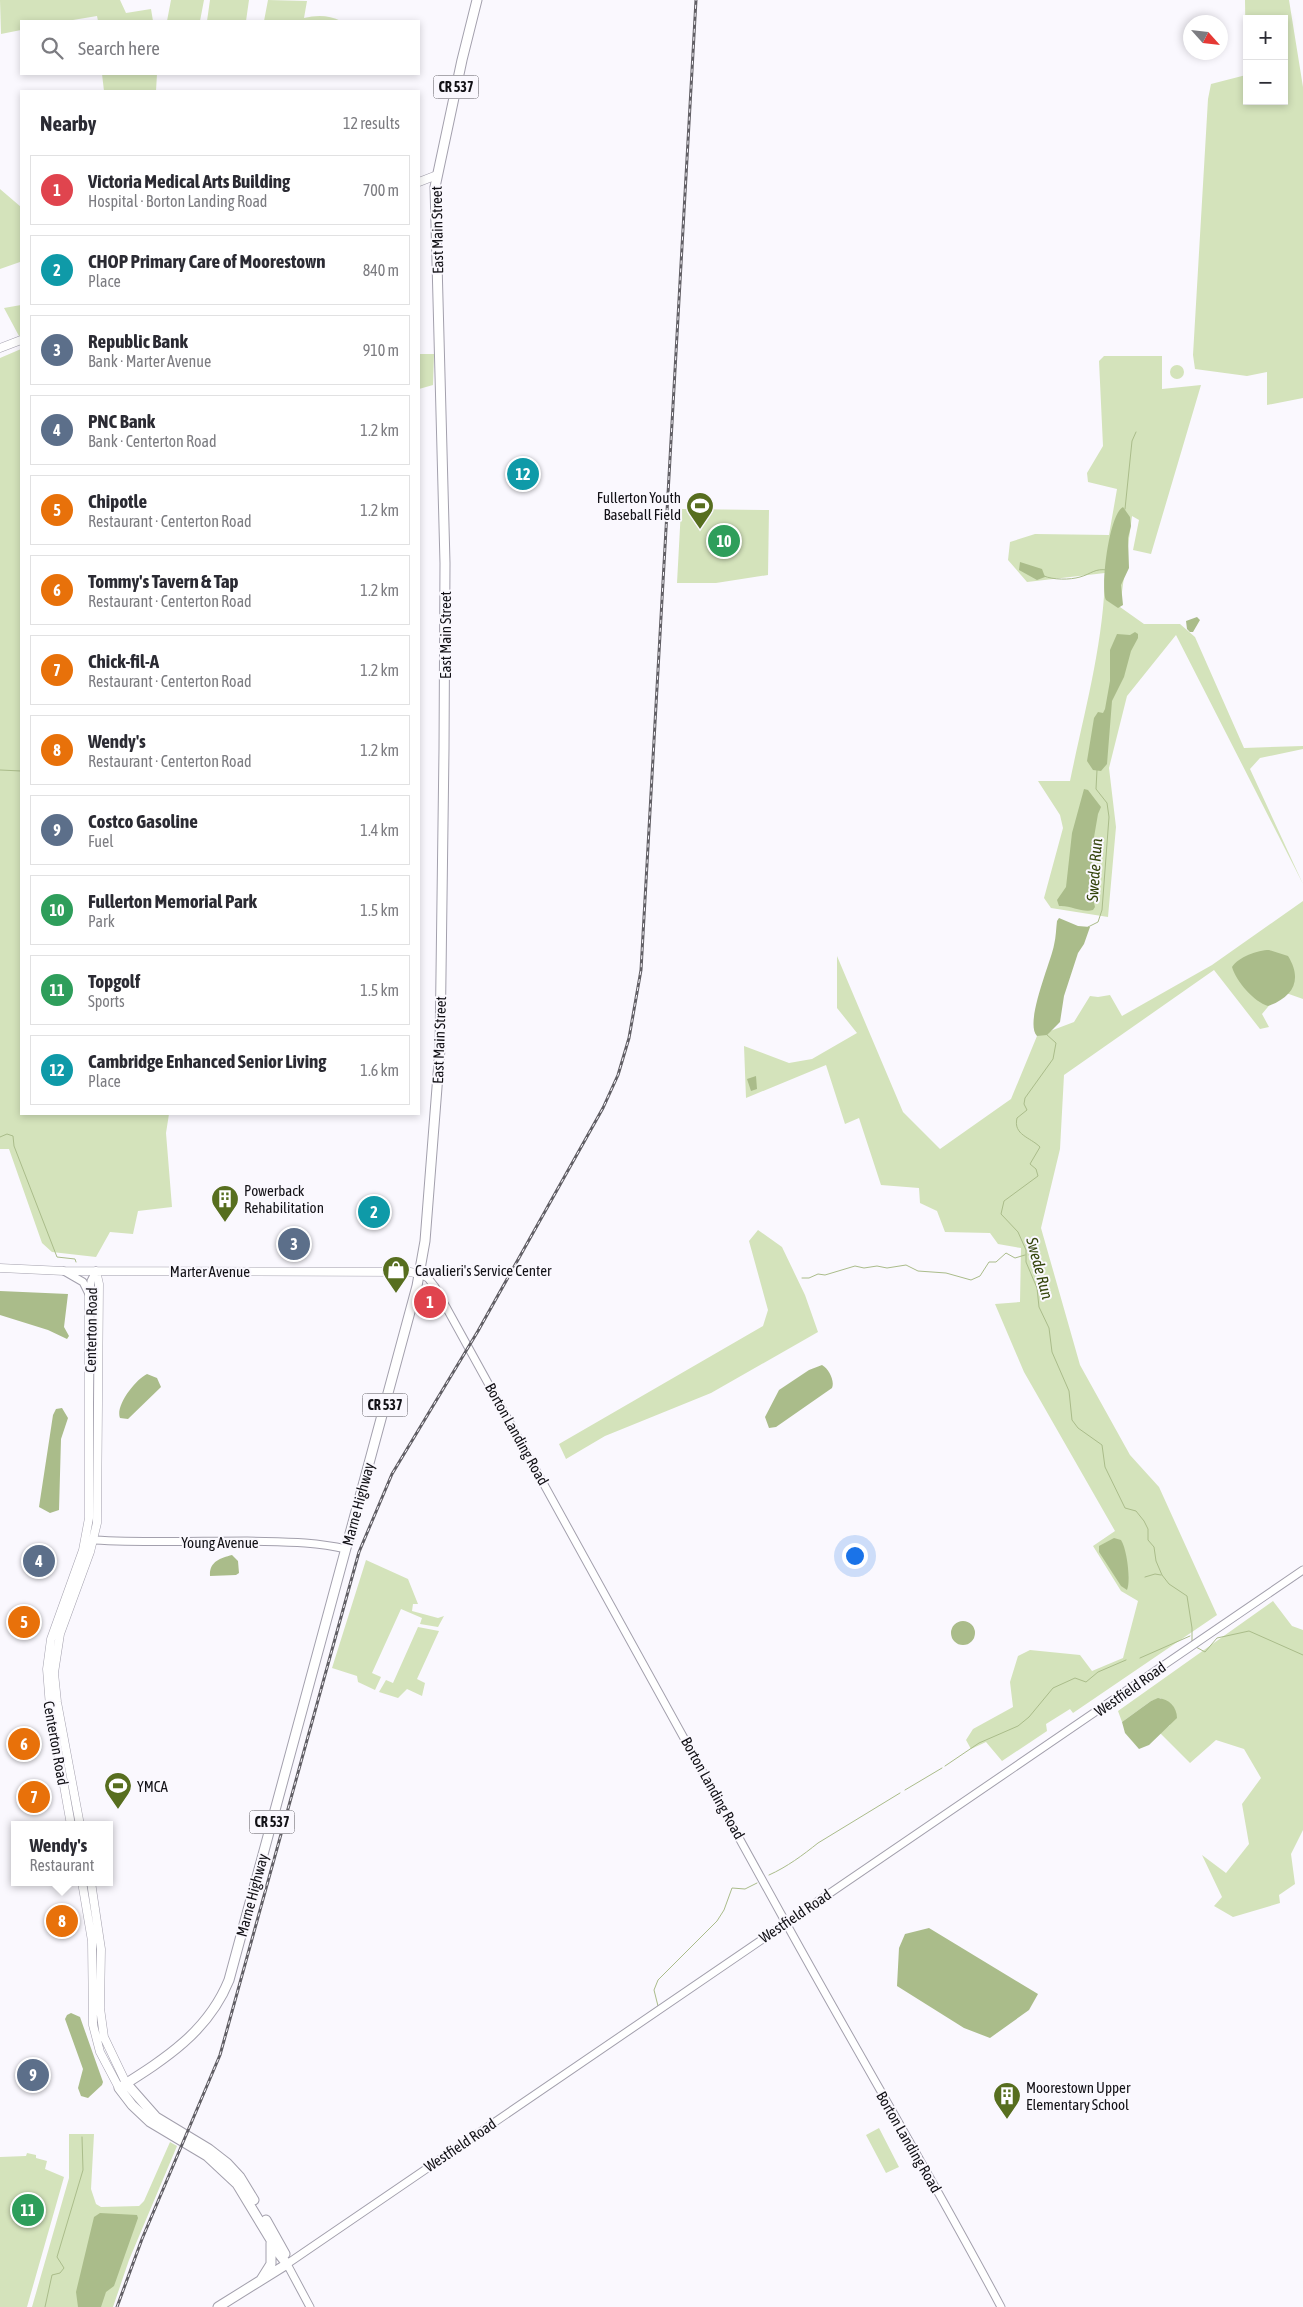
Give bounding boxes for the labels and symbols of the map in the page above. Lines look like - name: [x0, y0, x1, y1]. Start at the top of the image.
- north arrow: [1183, 15, 1228, 60]
- road number: CR 537: [434, 75, 478, 98]
- street label: East Main Street: [428, 186, 446, 274]
- pin: 12: [507, 455, 539, 493]
- place label: Fullerton Youth Baseball Field: [597, 489, 681, 523]
- sports icon: Fullerton Youth Baseball Field: [685, 491, 715, 530]
- pin: 10: [708, 522, 740, 560]
- street label: East Main Street: [437, 591, 454, 679]
- water label: Swede Run: [1083, 838, 1105, 903]
- street label: East Main Street: [429, 996, 449, 1084]
- place label: Powerback Rehabilitation: [244, 1182, 324, 1216]
- building icon: Powerback Rehabilitation: [210, 1184, 240, 1223]
- pin: 2: [358, 1193, 390, 1231]
- pin: 3: [278, 1225, 310, 1263]
- water label: Swede Run: [1023, 1234, 1057, 1301]
- shop icon: Cavalieri's Service Center: [381, 1255, 411, 1294]
- place label: Cavalieri's Service Center: [415, 1262, 552, 1279]
- street label: Marter Avenue: [170, 1263, 250, 1280]
- pin: 1: [414, 1283, 446, 1321]
- street label: Centerton Road: [82, 1287, 100, 1373]
- street label: Borton Landing Road: [482, 1380, 552, 1488]
- road number: CR 537: [362, 1394, 408, 1416]
- street label: Marne Highway: [339, 1461, 377, 1547]
- street label: Young Avenue: [181, 1534, 259, 1551]
- pin: 4: [23, 1542, 55, 1580]
- your location: [842, 1543, 868, 1569]
- pin: 5: [8, 1603, 40, 1641]
- street label: Westfield Road: [1091, 1658, 1169, 1720]
- street label: Centerton Road: [40, 1700, 72, 1786]
- pin: 6: [8, 1725, 40, 1763]
- street label: Borton Landing Road: [678, 1734, 748, 1842]
- sports icon: YMCA: [103, 1771, 133, 1810]
- pin: 7: [18, 1778, 50, 1816]
- place label: YMCA: [137, 1778, 168, 1795]
- road number: CR 537: [250, 1810, 294, 1834]
- street label: Marne Highway: [233, 1852, 271, 1938]
- street label: Westfield Road: [756, 1886, 834, 1946]
- pin: 8: [46, 1902, 78, 1940]
- pin: 9: [17, 2056, 49, 2094]
- place label: Moorestown Upper Elementary School: [1026, 2079, 1131, 2113]
- building icon: Moorestown Upper Elementary School: [992, 2081, 1022, 2120]
- street label: Borton Landing Road: [873, 2088, 945, 2196]
- street label: Westfield Road: [421, 2115, 499, 2175]
- pin: 11: [12, 2191, 44, 2229]

